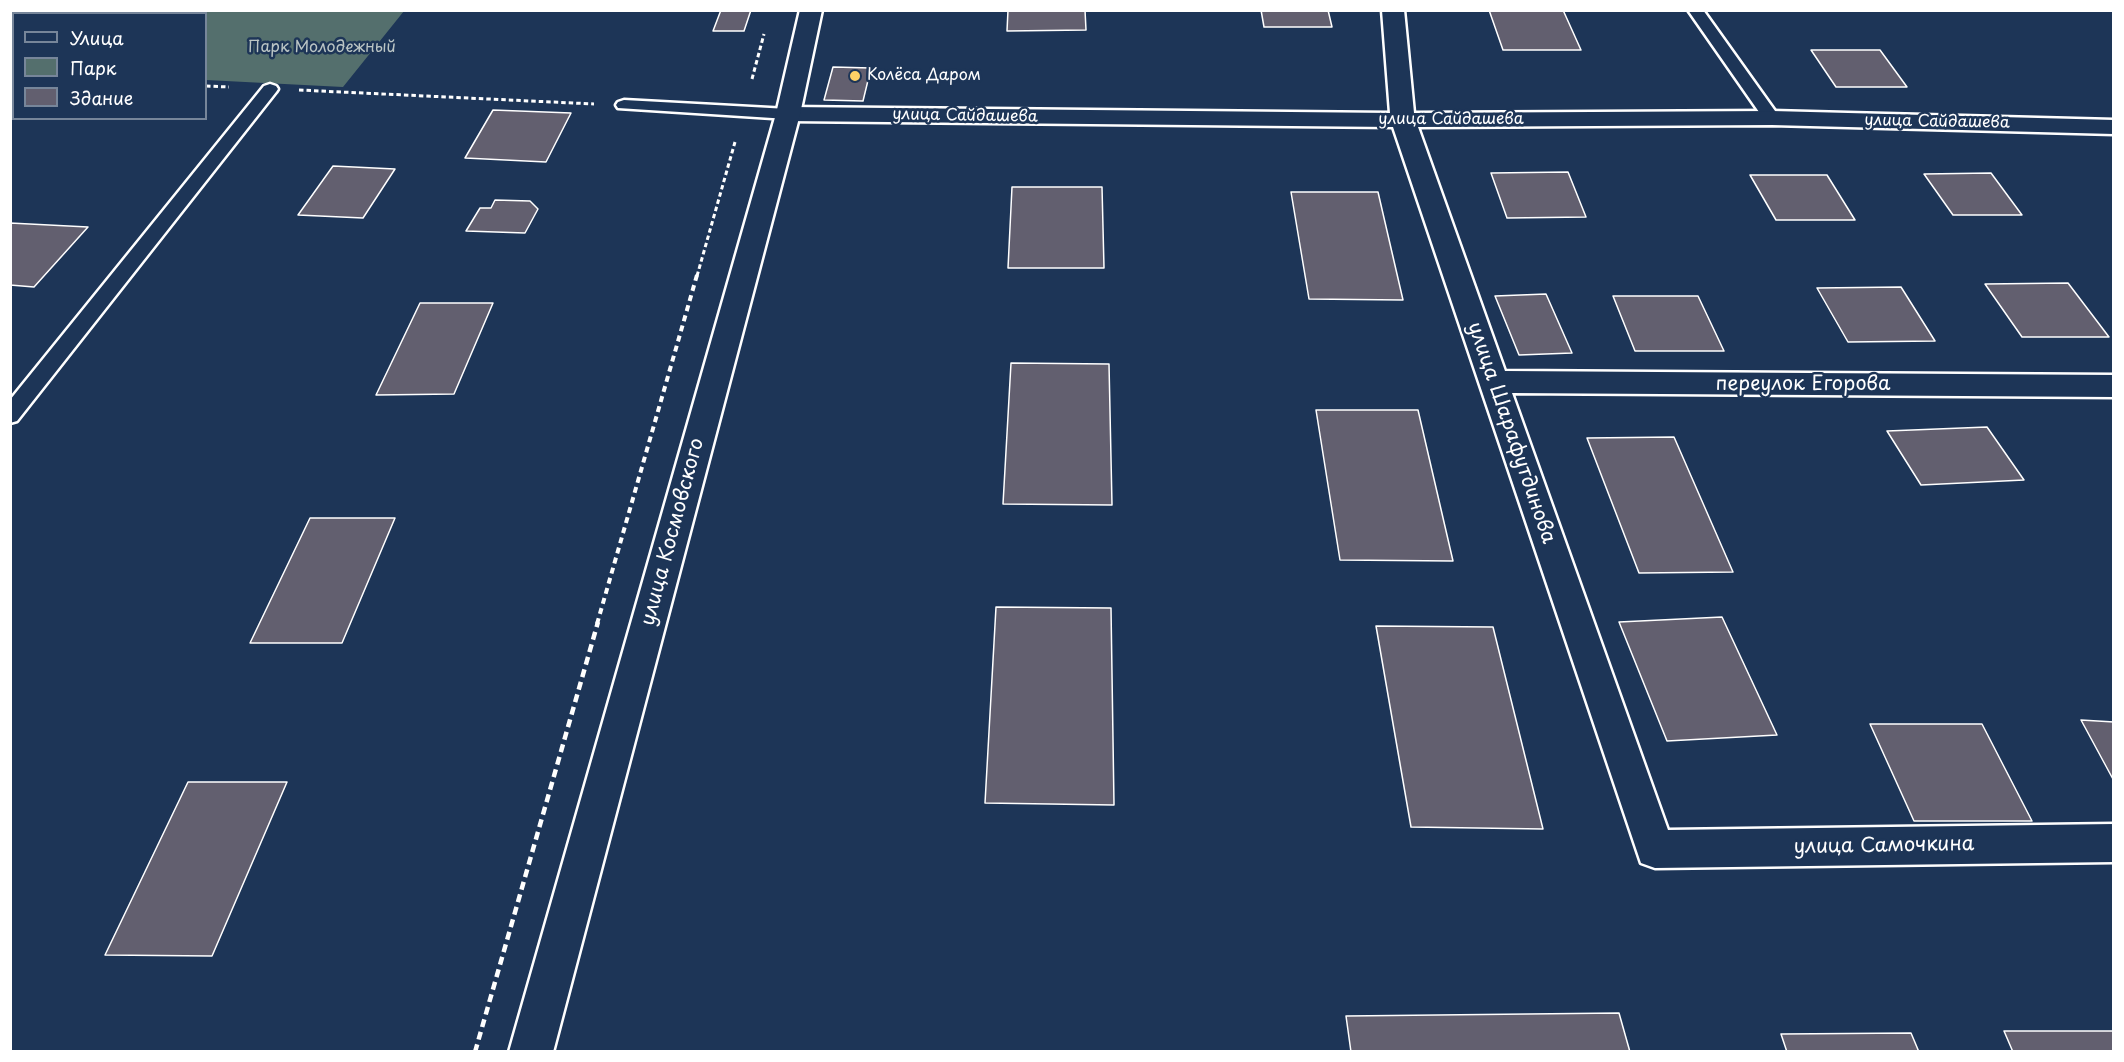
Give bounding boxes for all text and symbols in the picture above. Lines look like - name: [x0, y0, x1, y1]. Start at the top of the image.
- legend: [12, 12, 207, 120]
- text: Улица: [70, 24, 124, 51]
- park label: Парк Молодежный: [248, 38, 396, 58]
- text: Парк: [70, 54, 116, 81]
- place label: Колёса Даром: [867, 66, 981, 86]
- marker: Колёса Даром: [848, 69, 862, 83]
- text: Здание: [70, 84, 133, 111]
- street label: улица Сайдашева: [892, 105, 1038, 127]
- street label: улица Сайдашева: [1378, 110, 1524, 130]
- street label: улица Сайдашева: [1864, 111, 2010, 133]
- street label: улица Шарафутдинова: [1462, 319, 1560, 547]
- street label: переулок Егорова: [1716, 372, 1890, 396]
- street label: улица Космовского: [636, 436, 710, 628]
- street label: улица Самочкина: [1793, 832, 1975, 860]

